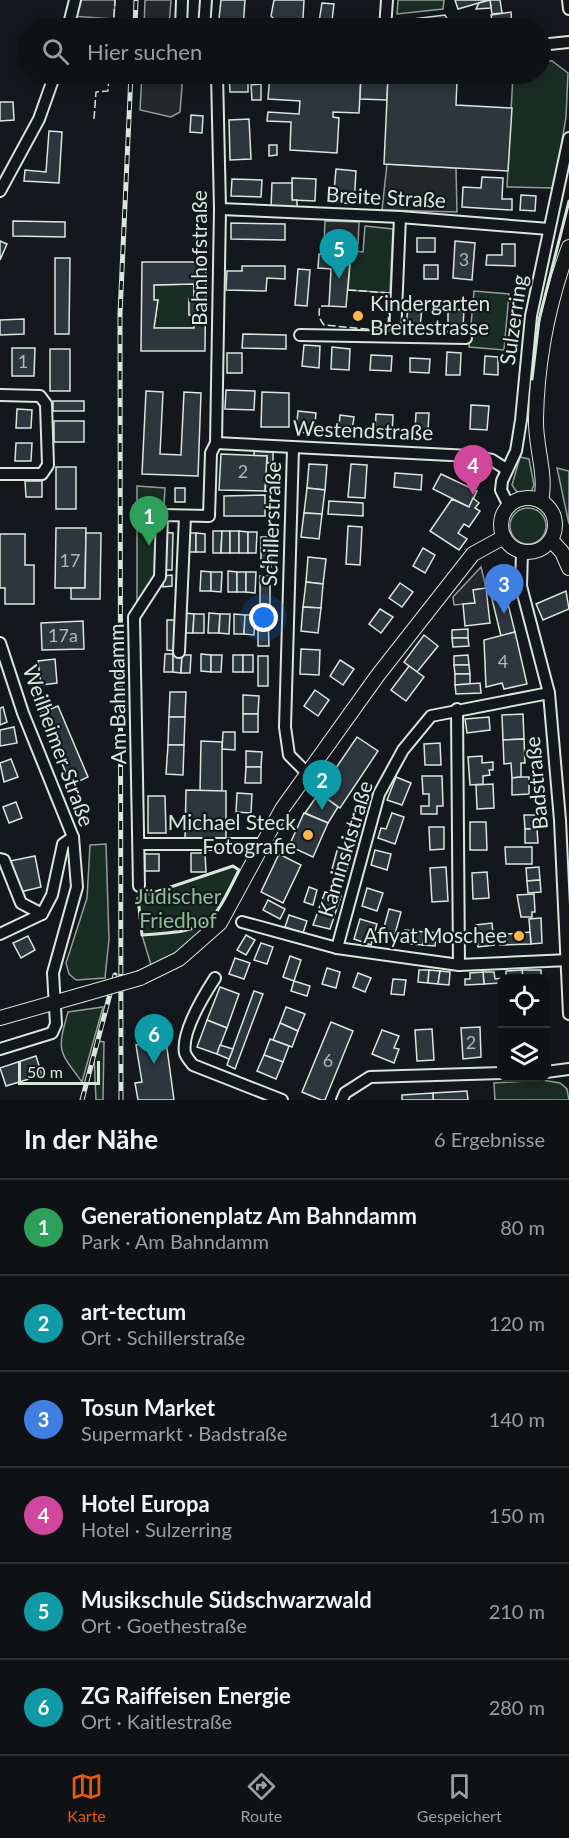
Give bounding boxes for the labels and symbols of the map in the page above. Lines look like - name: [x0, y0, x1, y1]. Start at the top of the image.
- street label: Breite Straße: [325, 181, 447, 212]
- street label: Bahnhofstraße: [186, 190, 211, 326]
- pin: 5: [320, 230, 358, 279]
- house number: 3: [459, 248, 469, 270]
- street label: Sulzerring: [494, 273, 531, 367]
- place label: Kindergarten Breitestrasse: [370, 290, 490, 339]
- marker: Kindergarten Breitestrasse: [351, 309, 365, 323]
- house number: 1: [18, 350, 28, 372]
- street label: Westendstraße: [292, 415, 434, 444]
- pin: 4: [454, 446, 492, 495]
- house number: 2: [238, 460, 248, 482]
- street label: Schillerstraße: [256, 461, 285, 587]
- pin: 1: [130, 496, 168, 546]
- house number: 17: [60, 549, 80, 571]
- pin: 3: [484, 564, 524, 614]
- your location: [249, 603, 278, 632]
- street label: Am Bahndamm: [103, 623, 130, 765]
- house number: 17a: [48, 624, 78, 646]
- house number: 4: [498, 650, 508, 672]
- street label: Weilheimer Straße: [19, 661, 100, 830]
- street label: Badstraße: [519, 736, 552, 831]
- pin: 2: [302, 760, 342, 810]
- street label: Kaminskistraße: [312, 778, 377, 920]
- place label: Michael Steck Fotografie: [168, 809, 296, 858]
- marker: Michael Steck Fotografie: [301, 828, 315, 842]
- park label: Jüdischer Friedhof: [135, 883, 222, 932]
- place label: Afiyat Moschee: [363, 922, 507, 947]
- marker: Afiyat Moschee: [512, 929, 526, 943]
- pin: 6: [134, 1014, 174, 1064]
- house number: 2: [466, 1031, 476, 1053]
- house number: 6: [323, 1049, 333, 1071]
- scale bar: [18, 1058, 100, 1086]

